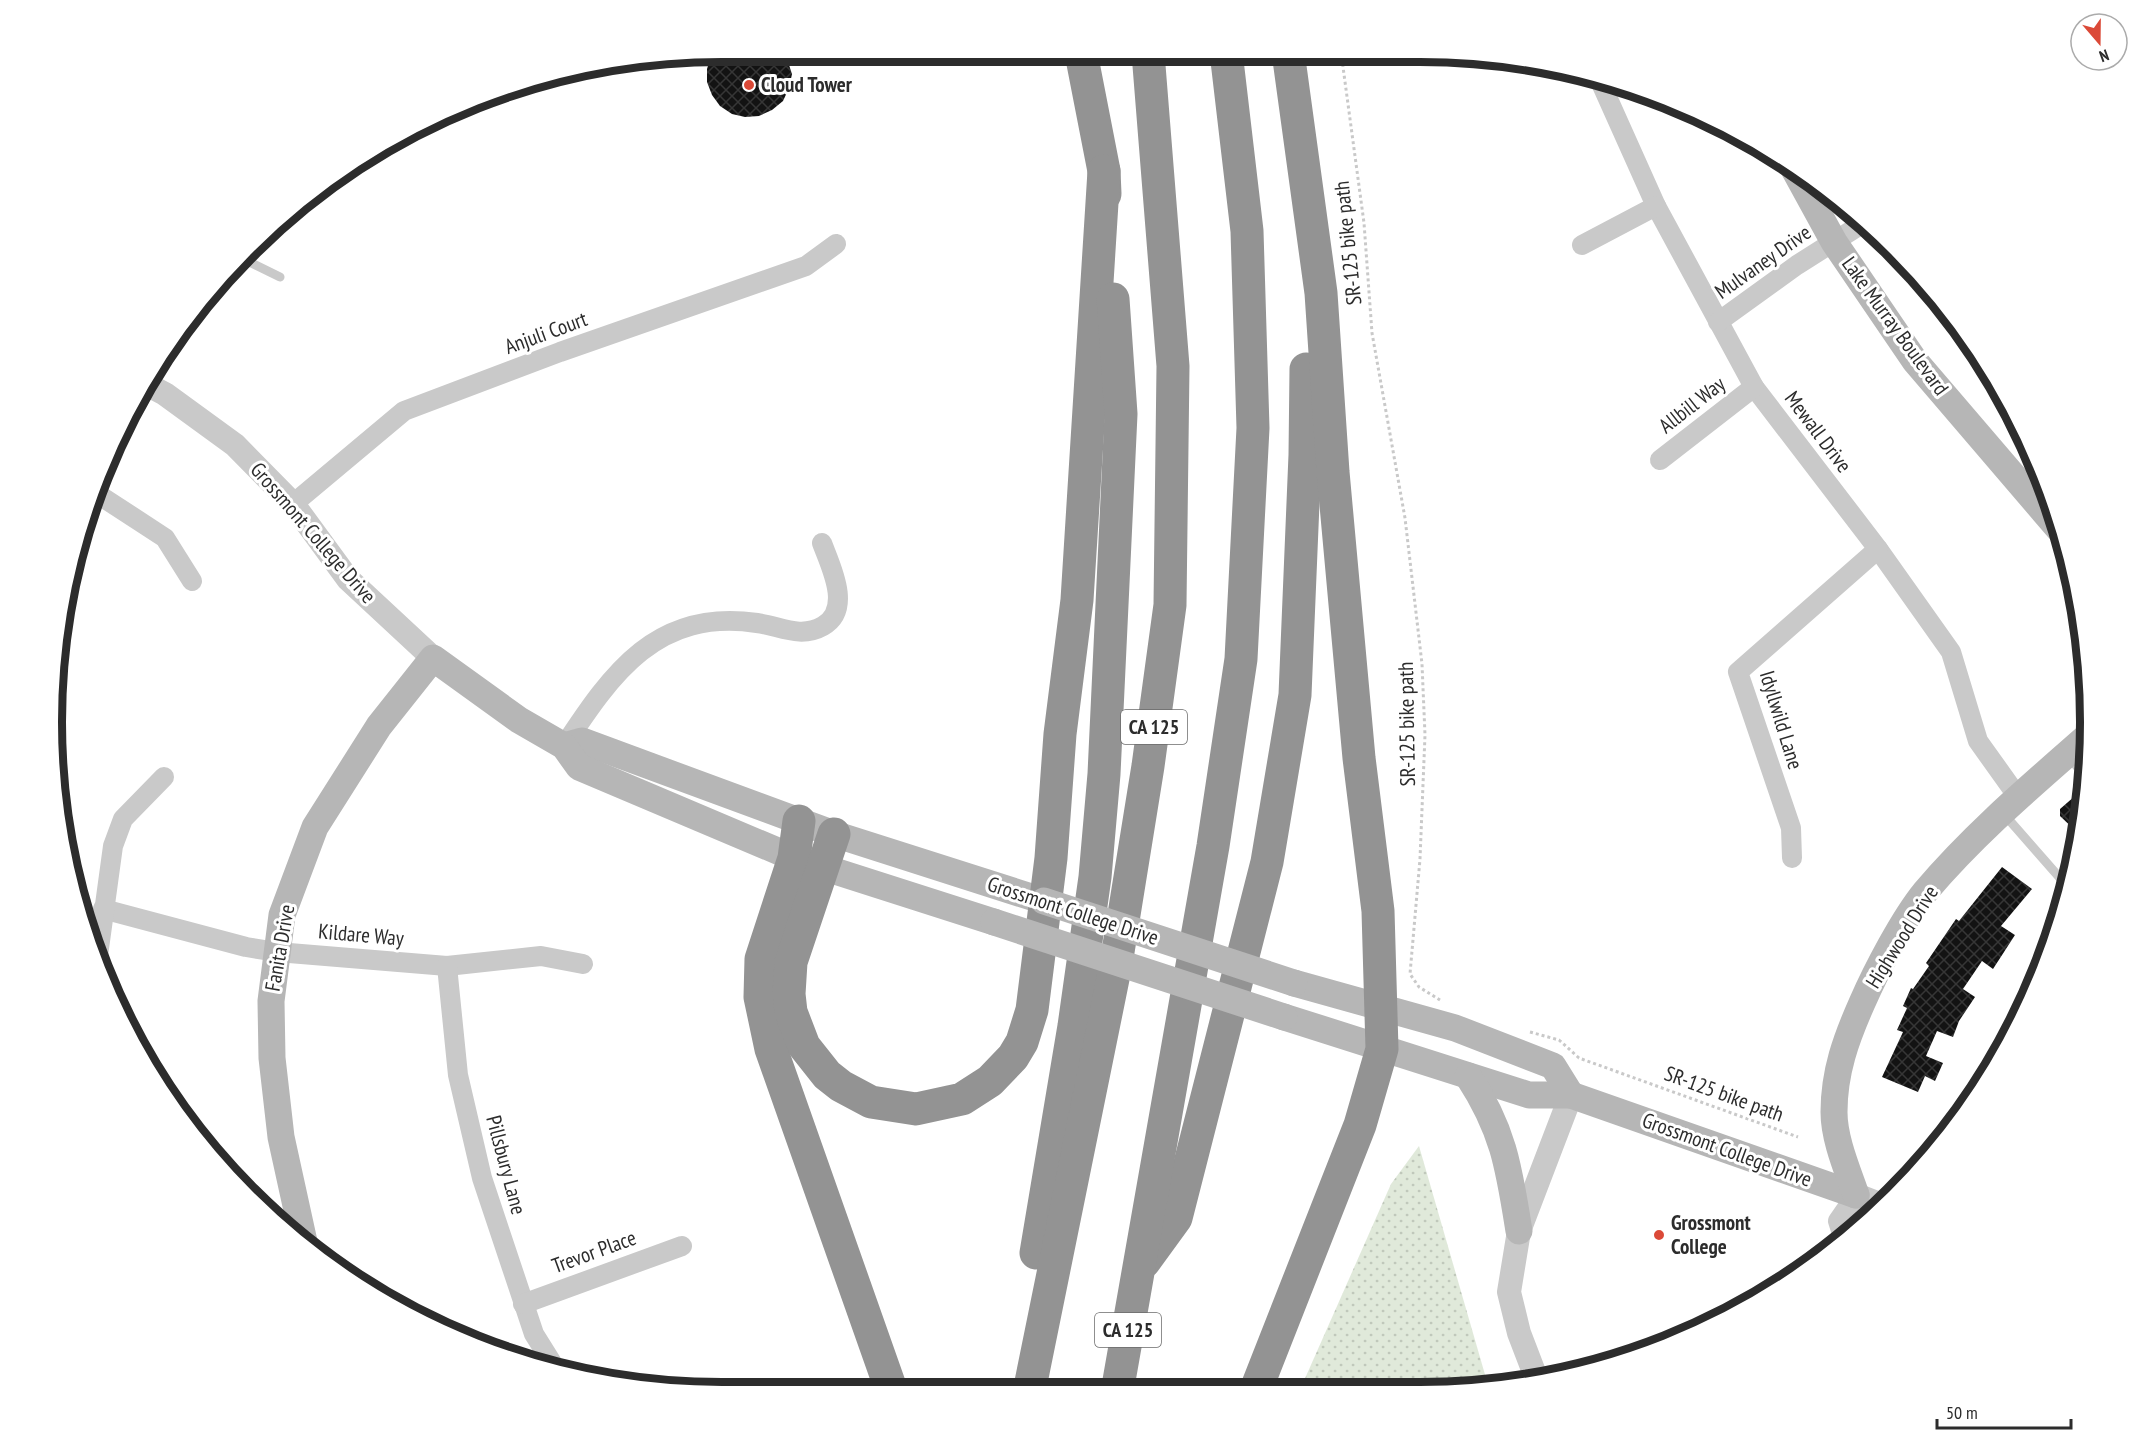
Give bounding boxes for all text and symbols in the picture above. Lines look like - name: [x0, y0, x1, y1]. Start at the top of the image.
- north arrow: [2069, 12, 2129, 72]
- text: N: [2097, 45, 2112, 67]
- place label: Cloud Tower: [761, 71, 853, 98]
- marker: Cloud Tower: [742, 78, 756, 92]
- street label: SR-125 bike path: [1328, 180, 1367, 306]
- street label: Mulvaney Drive: [1709, 219, 1816, 305]
- street label: Lake Murray Boulevard: [1836, 251, 1955, 400]
- street label: Anjuli Court: [501, 305, 591, 360]
- street label: Allbill Way: [1653, 370, 1730, 439]
- street label: Mewall Drive: [1779, 386, 1858, 478]
- street label: Grossmont College Drive: [245, 457, 382, 609]
- street label: SR-125 bike path: [1392, 661, 1421, 787]
- street label: Idyllwild Lane: [1754, 667, 1809, 772]
- road number: CA 125: [1121, 710, 1187, 744]
- street label: Grossmont College Drive: [984, 870, 1162, 951]
- street label: Highwood Drive: [1859, 880, 1944, 993]
- street label: Fanita Drive: [259, 902, 300, 993]
- street label: Kildare Way: [317, 917, 405, 952]
- street label: SR-125 bike path: [1661, 1060, 1787, 1128]
- street label: Grossmont College Drive: [1639, 1106, 1816, 1193]
- street label: Pillsbury Lane: [480, 1112, 533, 1217]
- place label: Grossmont College: [1671, 1209, 1751, 1260]
- street label: Trevor Place: [548, 1224, 640, 1279]
- marker: Grossmont College: [1652, 1228, 1666, 1242]
- road number: CA 125: [1095, 1313, 1161, 1347]
- scale bar: [1937, 1392, 2070, 1430]
- text: 50 m: [1946, 1401, 1978, 1424]

